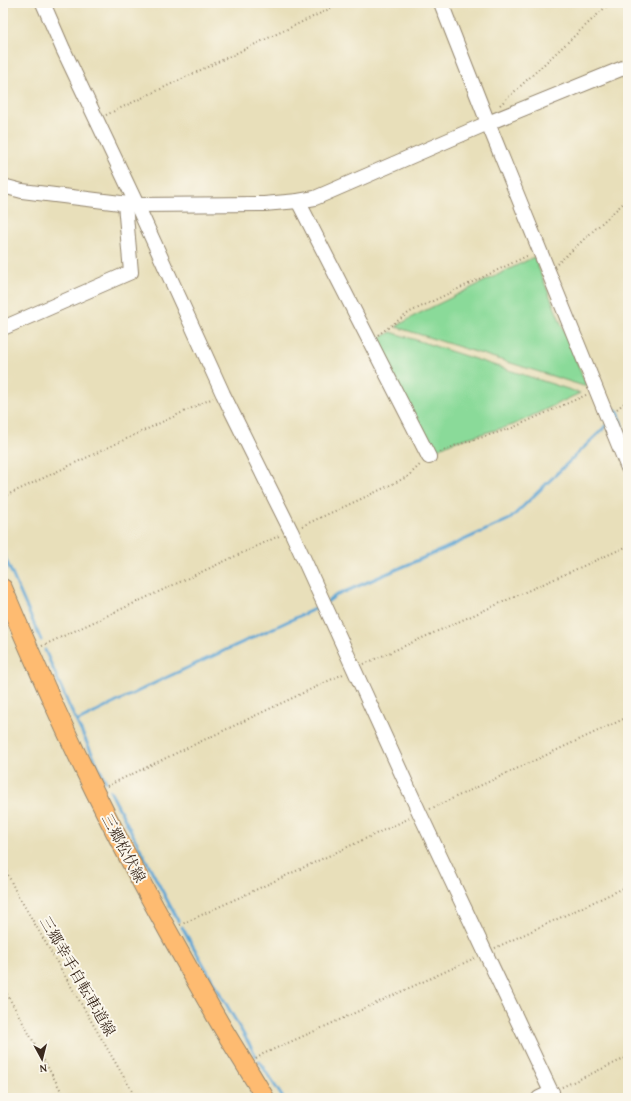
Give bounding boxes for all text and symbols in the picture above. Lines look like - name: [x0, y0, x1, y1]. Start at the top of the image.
- street label: 三郷松伏線: [97, 810, 151, 886]
- street label: 三郷幸手自転車道線: [35, 912, 121, 1040]
- north arrow: [22, 1039, 62, 1079]
- text: N: [38, 1061, 48, 1077]

